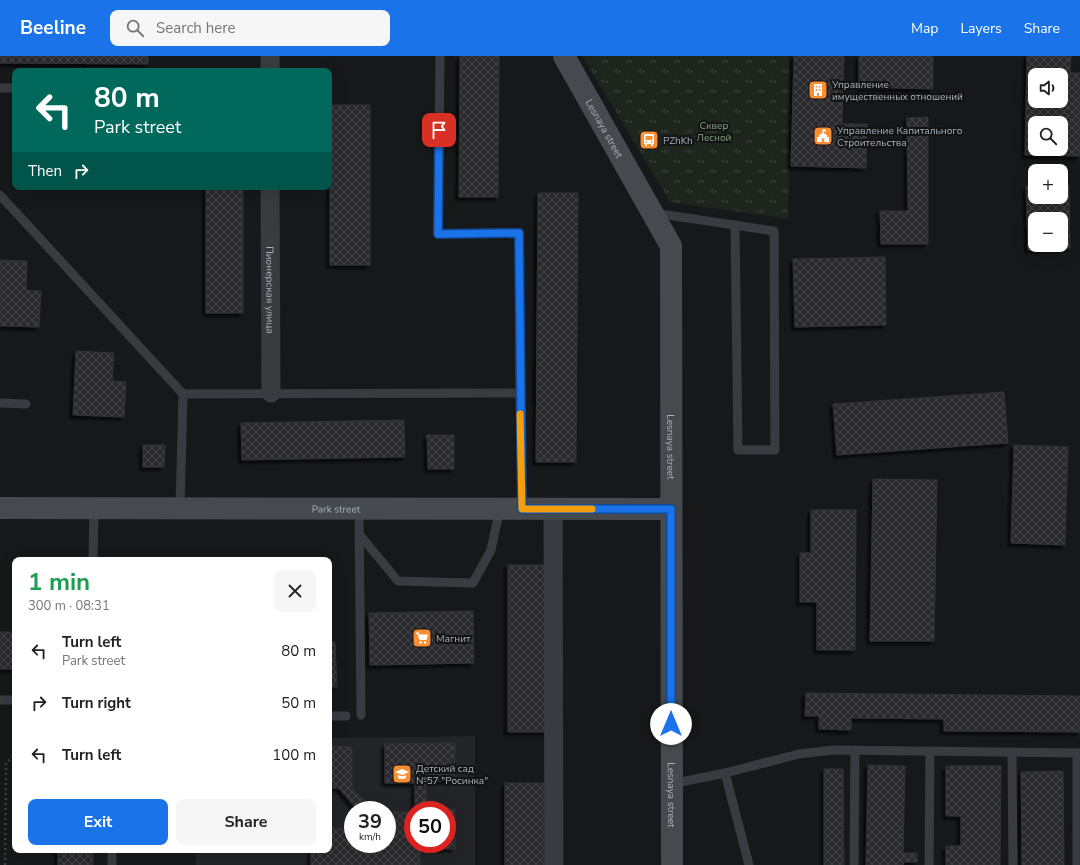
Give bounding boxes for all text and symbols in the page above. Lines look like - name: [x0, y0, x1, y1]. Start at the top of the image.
- search box: [110, 10, 390, 46]
- text: Beeline: [20, 15, 86, 41]
- icon: search: [124, 17, 146, 39]
- text: Search here: [156, 18, 236, 38]
- text: Map: [911, 19, 938, 38]
- text: Layers: [960, 19, 1002, 38]
- text: Share: [1024, 19, 1060, 38]
- map controls: [1028, 68, 1068, 252]
- button: sound: [1028, 68, 1068, 108]
- place label: Управление имущественных отношений: [831, 78, 963, 104]
- text: 80 m: [94, 79, 160, 117]
- building icon: Управление имущественных отношений: [807, 79, 829, 101]
- icon: left: [28, 84, 80, 136]
- street label: Lesnaya street: [582, 97, 626, 161]
- pin: [422, 113, 456, 147]
- text: Park street: [94, 115, 181, 139]
- button: search: [1028, 116, 1068, 156]
- icon: arrive: [428, 119, 450, 141]
- park label: Сквер Лесной: [697, 119, 732, 145]
- place label: Управление Капитального Строительства: [836, 124, 963, 150]
- public building icon: Управление Капитального Строительства: [812, 125, 834, 147]
- bus stop icon: PZhKh: [638, 129, 660, 151]
- place label: PZhKh: [663, 134, 693, 148]
- icon: right: [70, 160, 92, 182]
- text: Then: [28, 161, 62, 181]
- button: +: [1028, 164, 1068, 204]
- button: −: [1028, 212, 1068, 252]
- street label: Пионерская улица: [262, 246, 277, 334]
- street label: Lesnaya street: [663, 414, 677, 480]
- street label: Park street: [312, 502, 361, 517]
- text: 1 min: [28, 566, 90, 598]
- button: close: [274, 570, 316, 612]
- text: 300 m · 08:31: [28, 597, 110, 615]
- supermarket icon: Магнит: [411, 627, 433, 649]
- text: Turn left: [62, 632, 121, 652]
- place label: Магнит: [436, 632, 471, 646]
- icon: left: [28, 640, 50, 662]
- text: 80 m: [281, 641, 316, 661]
- text: Park street: [62, 652, 125, 670]
- icon: right: [28, 692, 50, 714]
- text: Turn right: [62, 693, 131, 713]
- text: 50 m: [281, 693, 316, 713]
- position arrow: [650, 703, 692, 745]
- icon: left: [28, 744, 50, 766]
- text: Turn left: [62, 745, 121, 765]
- text: 100 m: [272, 745, 316, 765]
- place label: Детский сад №57 "Росинка": [416, 762, 488, 788]
- street label: Lesnaya street: [664, 762, 678, 828]
- school or university icon: Детский сад №57 "Росинка": [391, 763, 413, 785]
- button: Exit: [28, 799, 168, 845]
- button: Share: [176, 799, 316, 845]
- speed limit sign: 50: [404, 801, 456, 853]
- text: 39: [358, 808, 382, 835]
- text: km/h: [359, 830, 381, 844]

